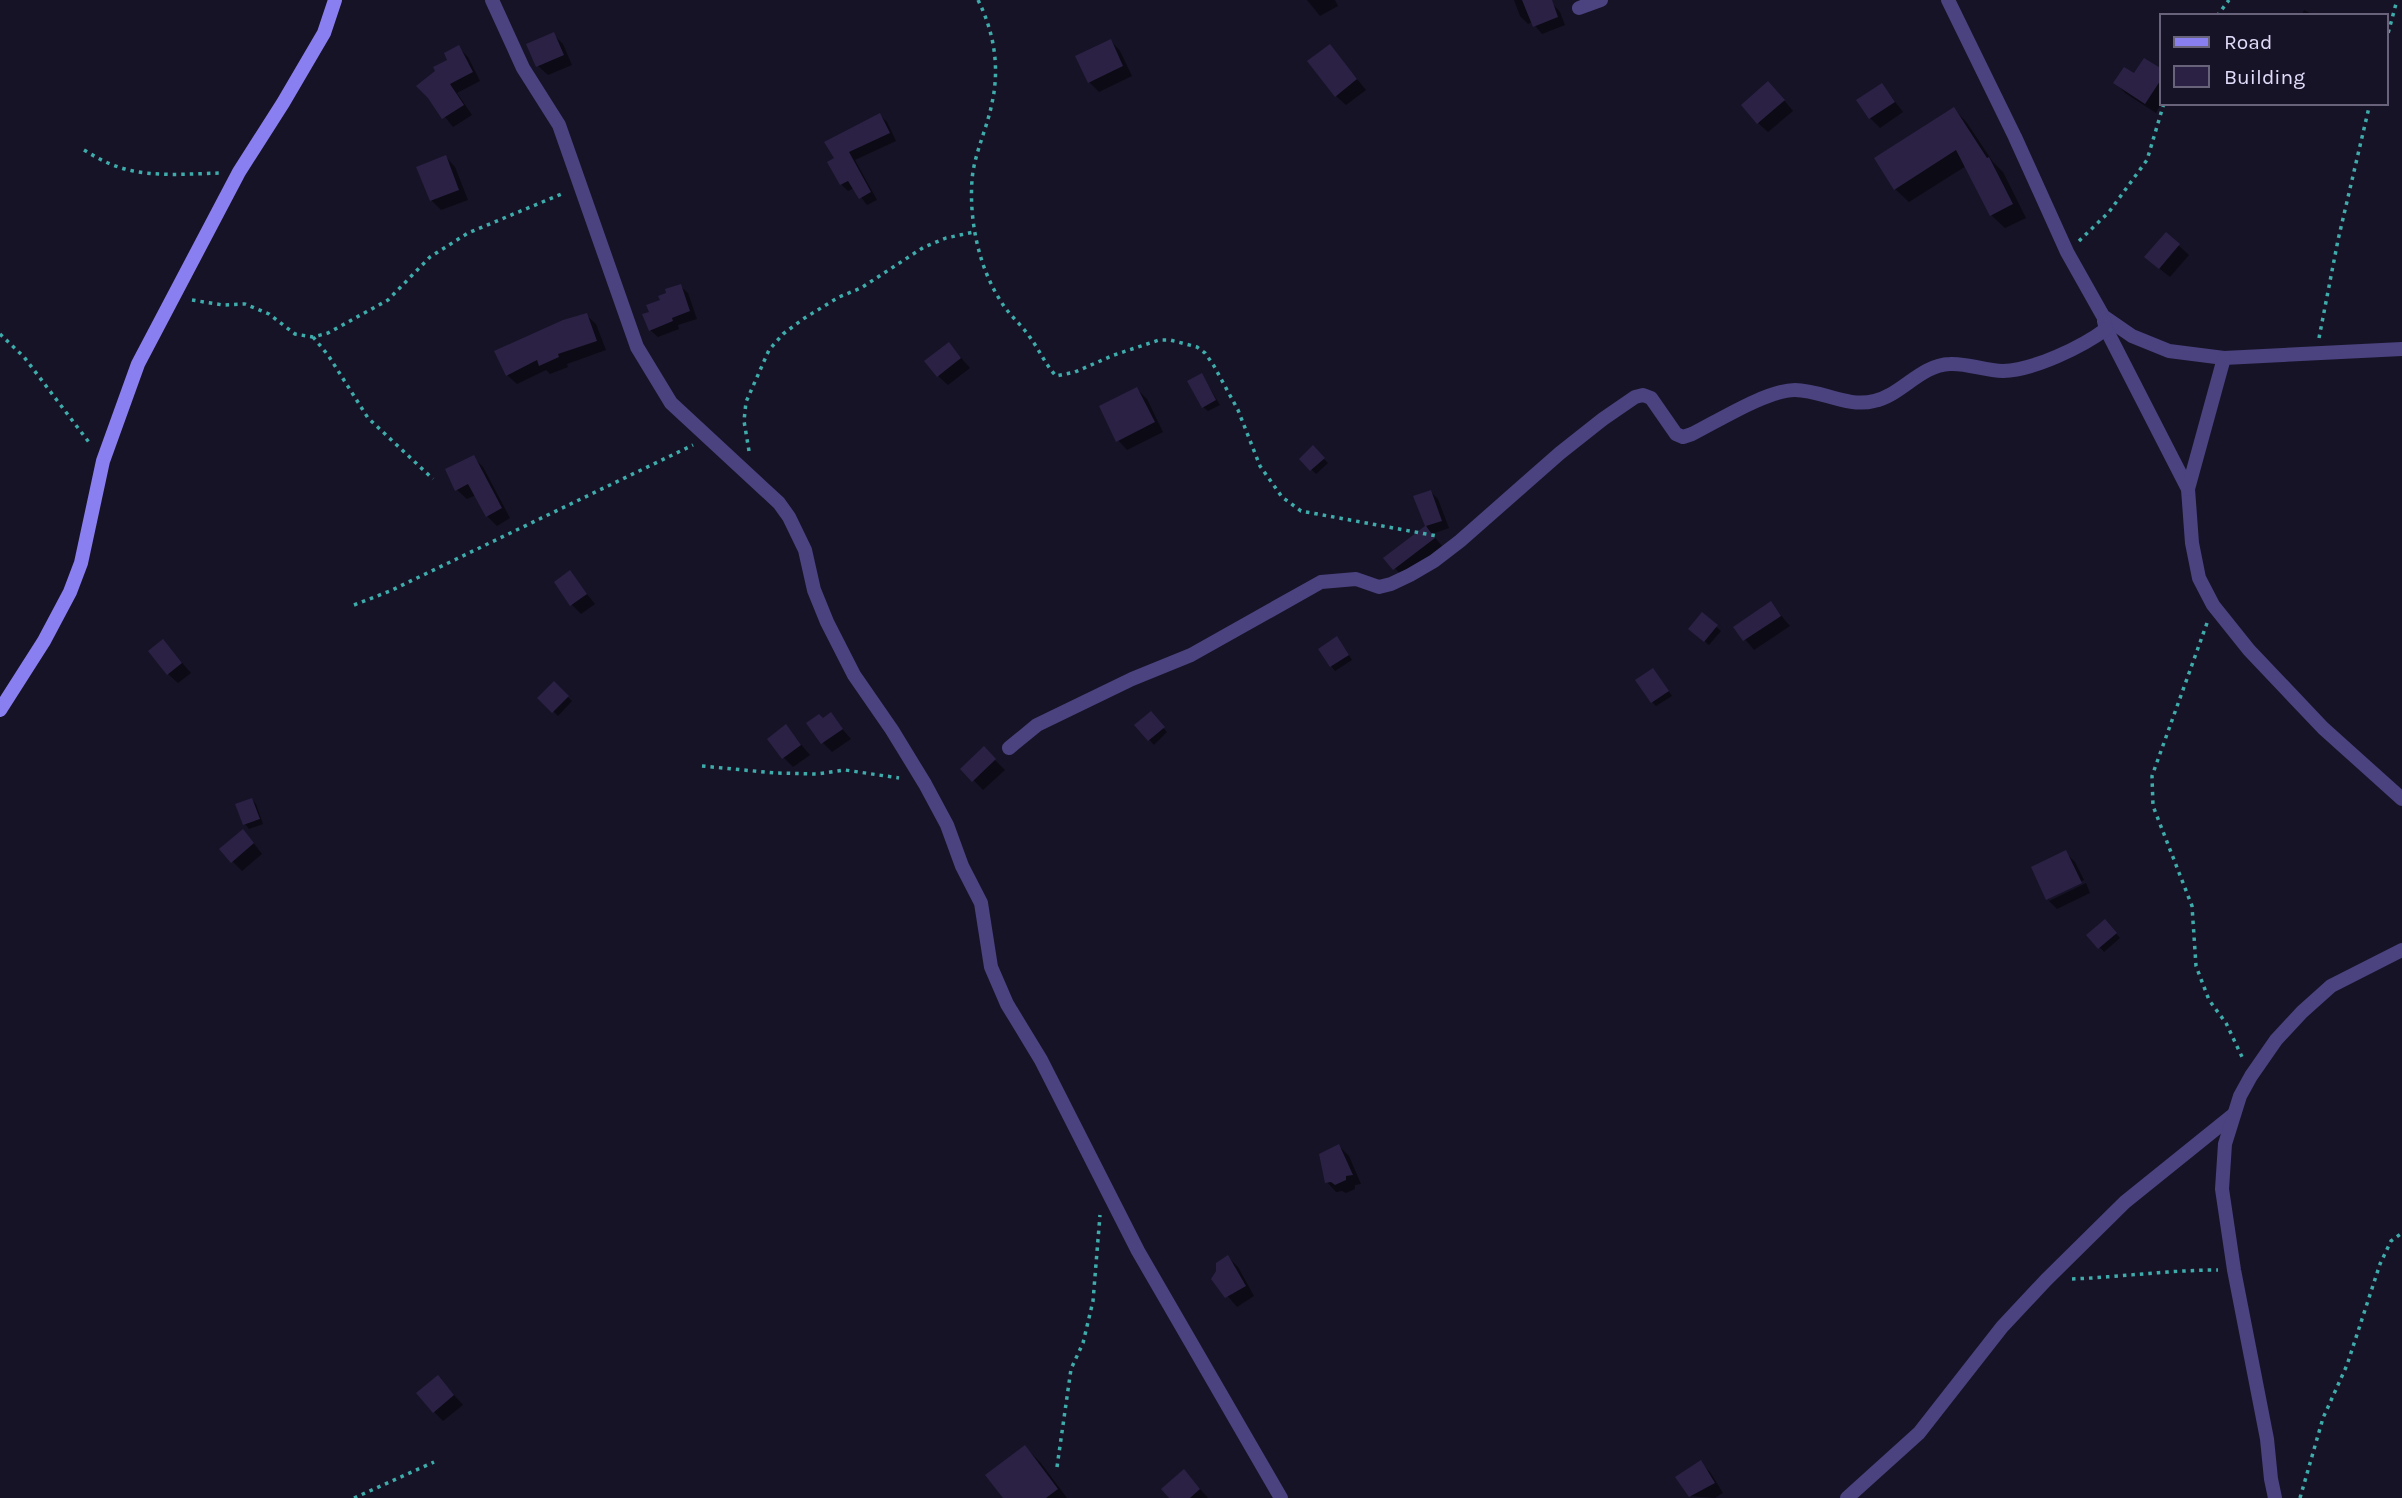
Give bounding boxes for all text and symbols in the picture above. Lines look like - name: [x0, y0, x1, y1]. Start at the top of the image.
- legend: [2160, 14, 2388, 105]
- text: Road: [2224, 30, 2272, 54]
- text: Building: [2224, 65, 2305, 89]

